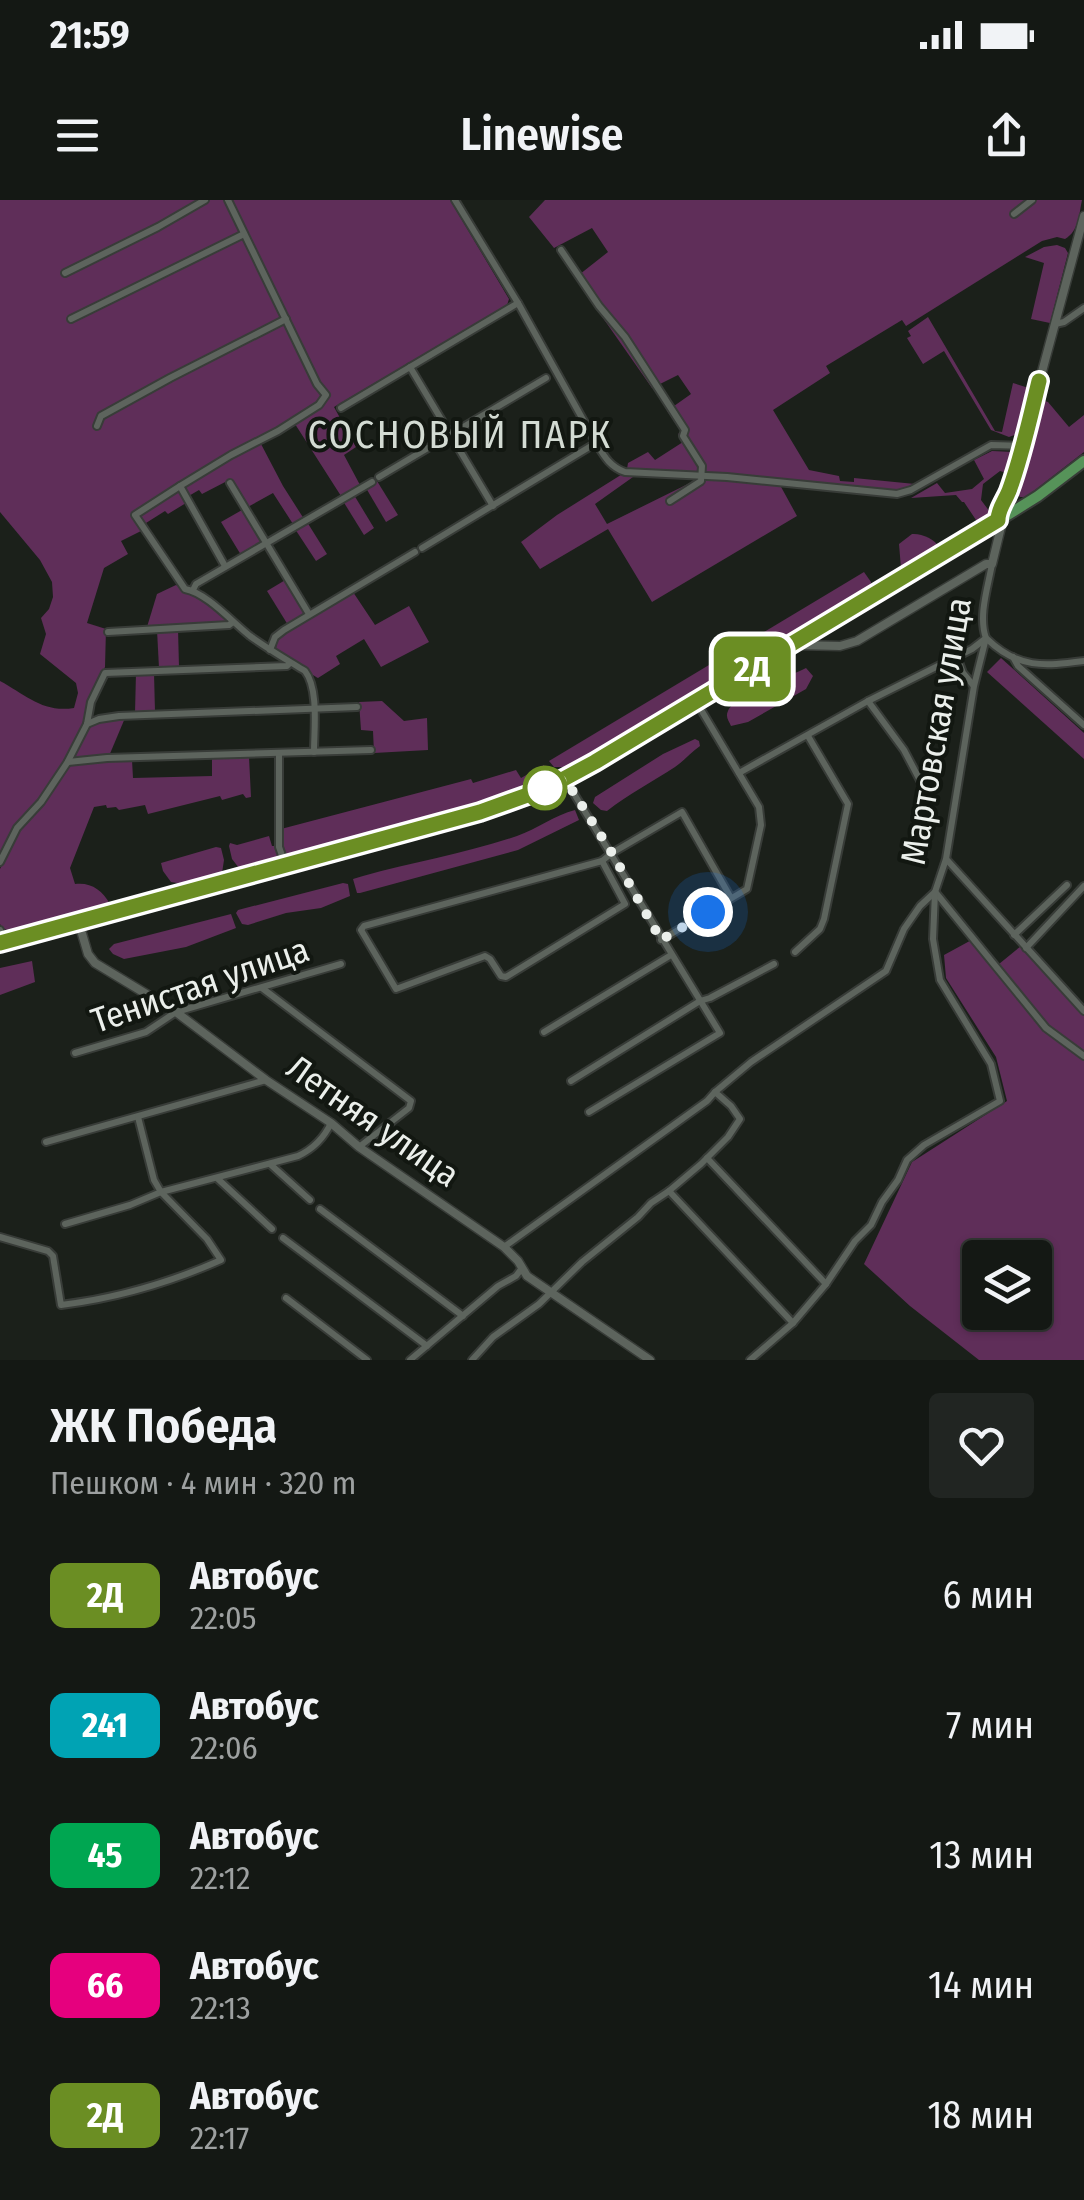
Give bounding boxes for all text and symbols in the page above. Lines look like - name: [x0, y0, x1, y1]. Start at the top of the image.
- text: 21:59: [50, 12, 130, 58]
- icon: menu: [50, 108, 105, 163]
- text: Linewise: [460, 108, 624, 162]
- icon: share: [979, 108, 1034, 163]
- district label: СОСНОВЫЙ ПАРК: [307, 412, 613, 458]
- street label: Мартовская улица: [892, 594, 980, 868]
- line badge: 2Д: [707, 636, 797, 702]
- text: 2Д: [734, 648, 770, 690]
- unlabelled marker: [524, 767, 566, 809]
- your location: [683, 887, 733, 937]
- street label: Тенистая улица: [86, 928, 314, 1042]
- street label: Летняя улица: [279, 1046, 467, 1196]
- map controls: [962, 1240, 1052, 1330]
- button: layers: [962, 1240, 1052, 1330]
- button: heart: [929, 1393, 1034, 1498]
- text: ЖК Победа: [50, 1397, 277, 1455]
- text: Пешком · 4 мин · 320 m: [50, 1464, 356, 1502]
- text: Автобус: [190, 1553, 319, 1599]
- text: 6 мин: [942, 1572, 1034, 1618]
- text: 2Д: [87, 1574, 123, 1616]
- text: 22:05: [190, 1599, 256, 1637]
- text: Автобус: [190, 1683, 319, 1729]
- text: 7 мин: [946, 1702, 1034, 1748]
- text: 241: [82, 1704, 128, 1746]
- text: 22:06: [190, 1729, 258, 1767]
- text: Автобус: [190, 1813, 319, 1859]
- text: 13 мин: [929, 1832, 1034, 1878]
- text: 45: [88, 1834, 122, 1876]
- text: 22:12: [190, 1859, 250, 1897]
- text: Автобус: [190, 1943, 319, 1989]
- text: 14 мин: [928, 1962, 1034, 2008]
- text: 66: [87, 1964, 123, 2006]
- text: 22:13: [190, 1989, 251, 2027]
- text: Автобус: [190, 2073, 319, 2119]
- text: 18 мин: [927, 2092, 1034, 2138]
- text: 2Д: [87, 2094, 123, 2136]
- text: 22:17: [190, 2119, 249, 2157]

